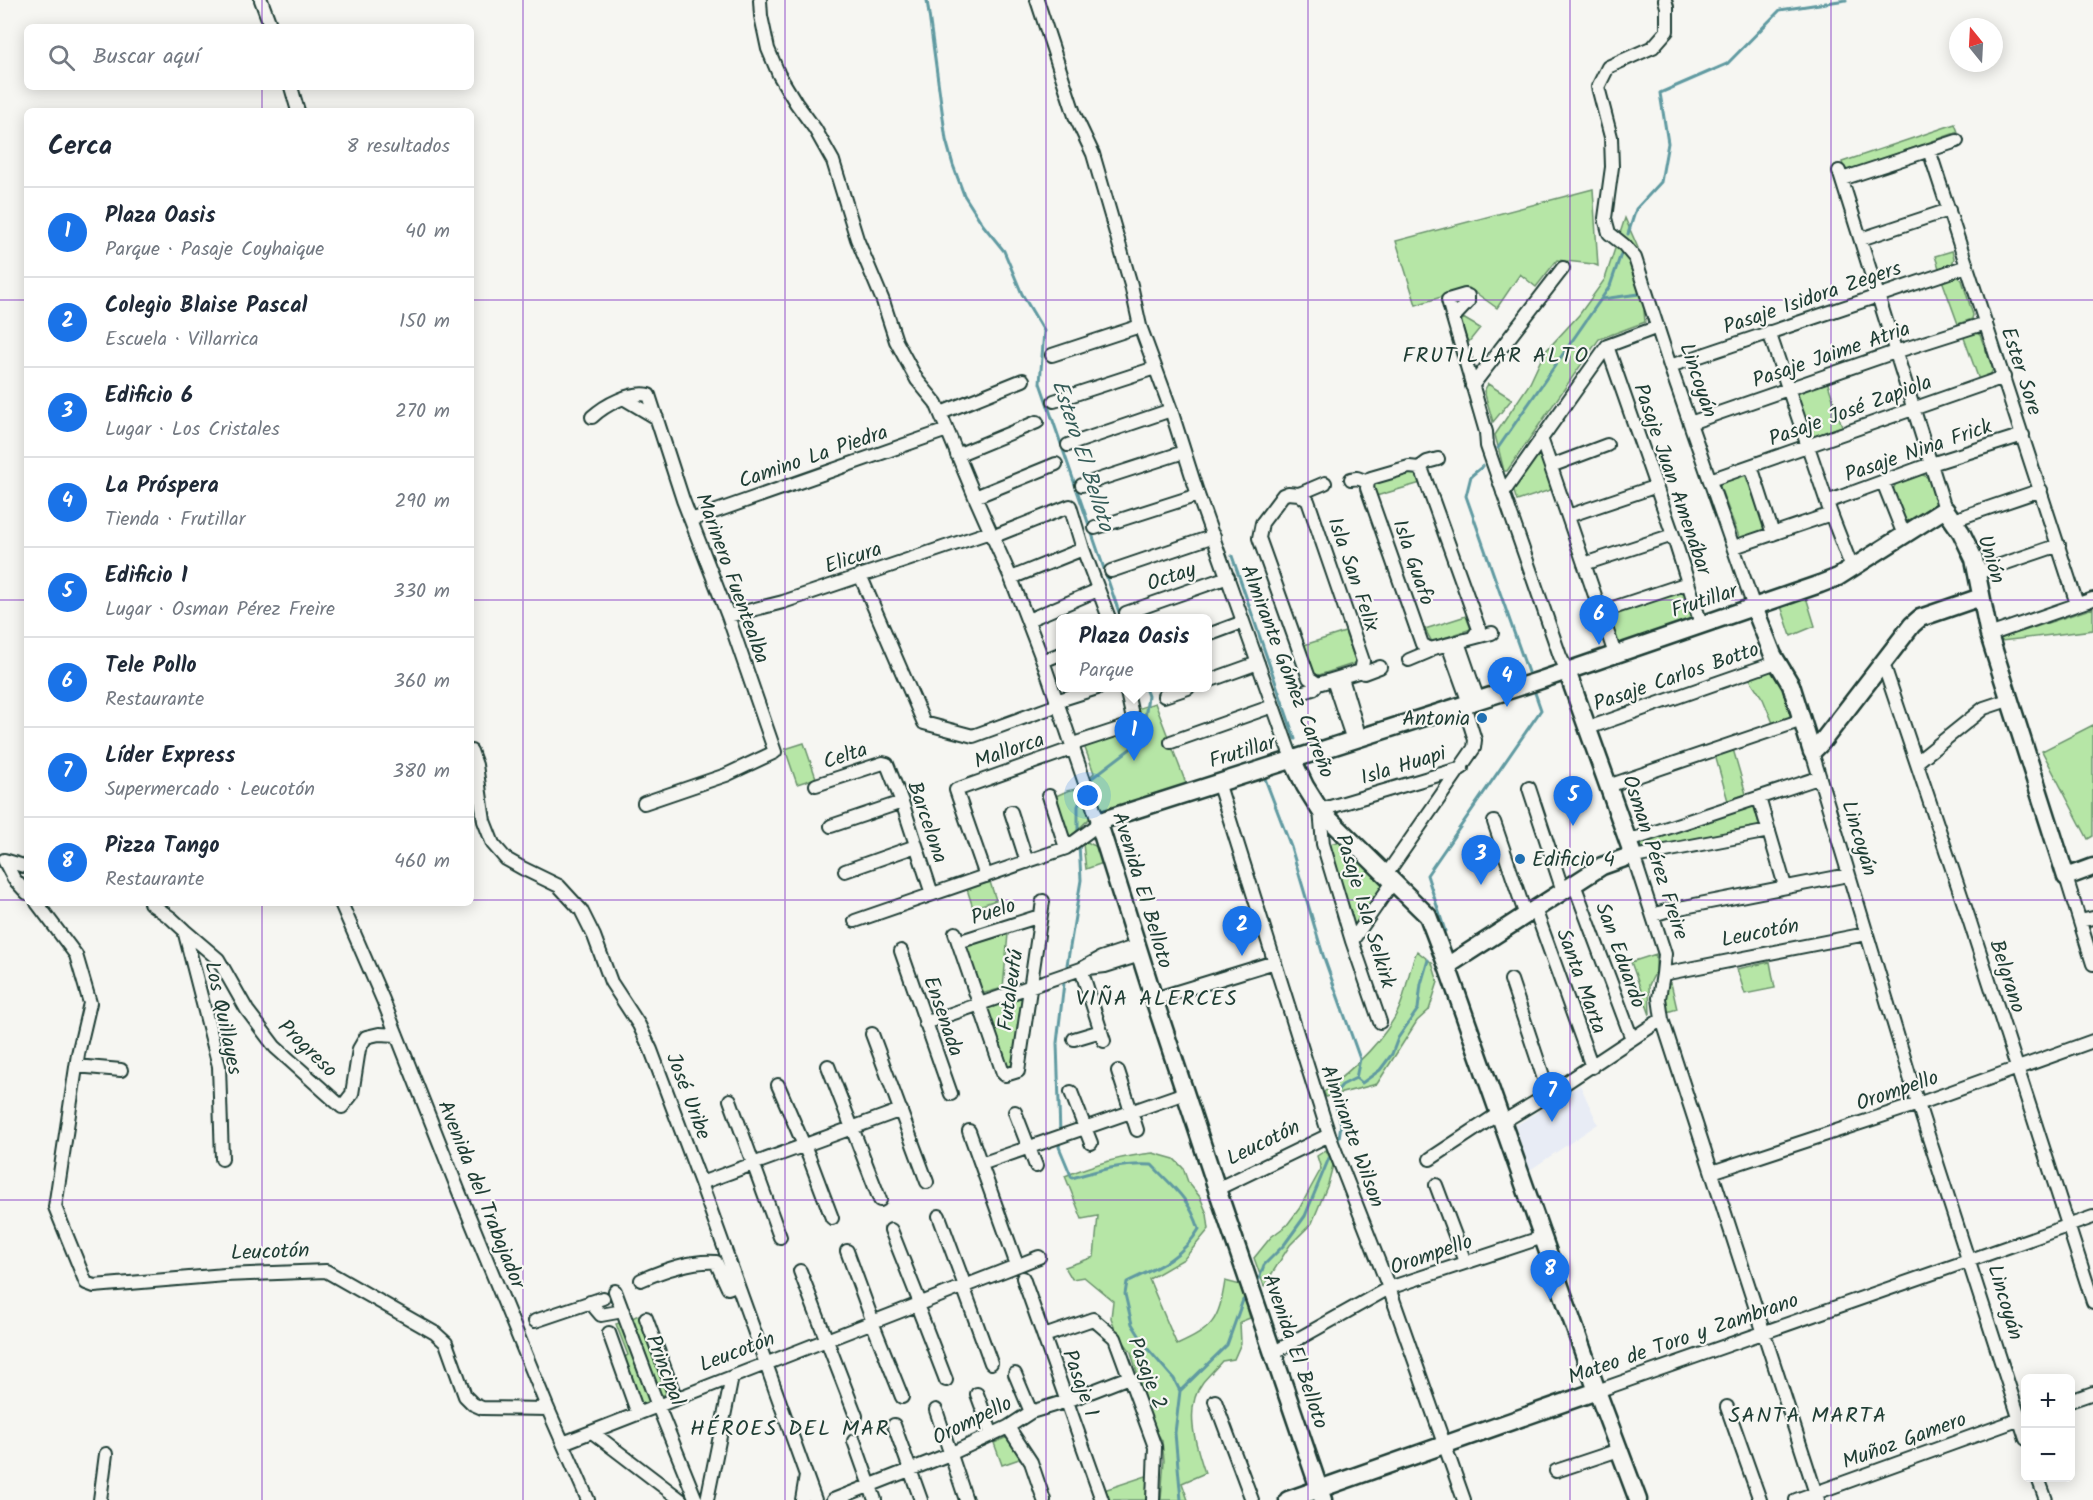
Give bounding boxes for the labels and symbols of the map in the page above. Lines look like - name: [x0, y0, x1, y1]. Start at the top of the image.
- north arrow: [1949, 18, 2003, 72]
- street label: Pasaje Isidora Zegers: [1719, 252, 1906, 344]
- street label: Pasaje Jaime Atria: [1748, 313, 1915, 398]
- street label: Ester Sore: [1991, 323, 2051, 420]
- street label: Lincoyán: [1669, 338, 1726, 422]
- district label: FRUTILLAR ALTO: [1403, 339, 1589, 374]
- street label: Pasaje José Zapiola: [1764, 367, 1937, 456]
- water label: Estero El Belloto: [1041, 376, 1123, 538]
- street label: Pasaje Juan Amenábar: [1623, 379, 1720, 581]
- street label: Pasaje Nina Frick: [1840, 411, 1997, 492]
- street label: Camino La Piedra: [734, 416, 893, 498]
- street label: Marinero Fuentealba: [685, 489, 778, 668]
- street label: Isla San Felix: [1318, 513, 1388, 637]
- street label: Isla Guafo: [1382, 515, 1443, 610]
- street label: Unión: [1968, 531, 2014, 588]
- street label: Elicura: [820, 533, 887, 584]
- street label: Octay: [1142, 554, 1201, 601]
- street label: Almirante Gómez Carreño: [1231, 560, 1343, 783]
- street label: Frutillar: [1667, 575, 1743, 628]
- pin: 6: [1580, 596, 1618, 645]
- street label: Pasaje Carlos Botto: [1589, 634, 1764, 721]
- pin: 4: [1488, 658, 1526, 707]
- place label: Antonia: [1402, 703, 1470, 736]
- marker: Antonia: [1475, 711, 1489, 725]
- pin: 1: [1114, 712, 1154, 761]
- street label: Mallorca: [970, 724, 1049, 779]
- street label: Frutillar: [1205, 726, 1281, 778]
- street label: Celta: [819, 734, 872, 779]
- street label: Isla Huapi: [1357, 738, 1451, 795]
- street label: Osman Pérez Freire: [1612, 771, 1697, 945]
- pin: 5: [1554, 776, 1592, 826]
- street label: Barcelona: [897, 777, 956, 868]
- your location: [1073, 781, 1102, 810]
- street label: Lincoyán: [1831, 797, 1886, 880]
- street label: Avenida El Belloto: [1102, 808, 1181, 973]
- street label: Pasaje Isla Selkirk: [1325, 830, 1404, 993]
- pin: 3: [1462, 836, 1500, 885]
- place label: Edificio 4: [1532, 844, 1615, 877]
- marker: Edificio 4: [1513, 852, 1527, 866]
- street label: Puelo: [967, 890, 1020, 935]
- street label: San Eduardo: [1585, 898, 1654, 1013]
- pin: 2: [1222, 906, 1262, 956]
- street label: Leucotón: [1719, 910, 1802, 957]
- street label: Santa Marta: [1546, 924, 1615, 1039]
- street label: Belgrano: [1979, 935, 2034, 1017]
- street label: Futaleufú: [989, 947, 1034, 1033]
- street label: Los Quillayes: [194, 958, 251, 1078]
- street label: Ensenada: [913, 972, 972, 1061]
- district label: VIÑA ALERCES: [1076, 982, 1238, 1017]
- street label: Progreso: [269, 1012, 345, 1086]
- street label: José Uribe: [656, 1048, 719, 1145]
- street label: Almirante Wilson: [1310, 1060, 1393, 1213]
- street label: Orompello: [1852, 1062, 1943, 1121]
- pin: 7: [1532, 1072, 1572, 1122]
- street label: Avenida del Trabajador: [428, 1095, 534, 1295]
- street label: Leucotón: [1221, 1111, 1306, 1175]
- street label: Orompello: [1386, 1226, 1477, 1285]
- street label: Leucotón: [230, 1235, 310, 1270]
- pin: 8: [1530, 1250, 1570, 1300]
- street label: Lincoyán: [1977, 1261, 2032, 1344]
- street label: Avenida El Belloto: [1253, 1269, 1337, 1434]
- street label: Mateo de Toro y Zambrano: [1564, 1284, 1803, 1394]
- street label: Leucotón: [695, 1323, 780, 1382]
- street label: Principal: [636, 1330, 693, 1411]
- street label: Pasaje 2: [1118, 1332, 1176, 1415]
- street label: Pasaje 1: [1052, 1345, 1107, 1422]
- street label: Orompello: [927, 1388, 1018, 1455]
- district label: SANTA MARTA: [1728, 1399, 1888, 1434]
- street label: Muñoz Gamero: [1838, 1404, 1971, 1479]
- district label: HÉROES DEL MAR: [690, 1412, 890, 1447]

